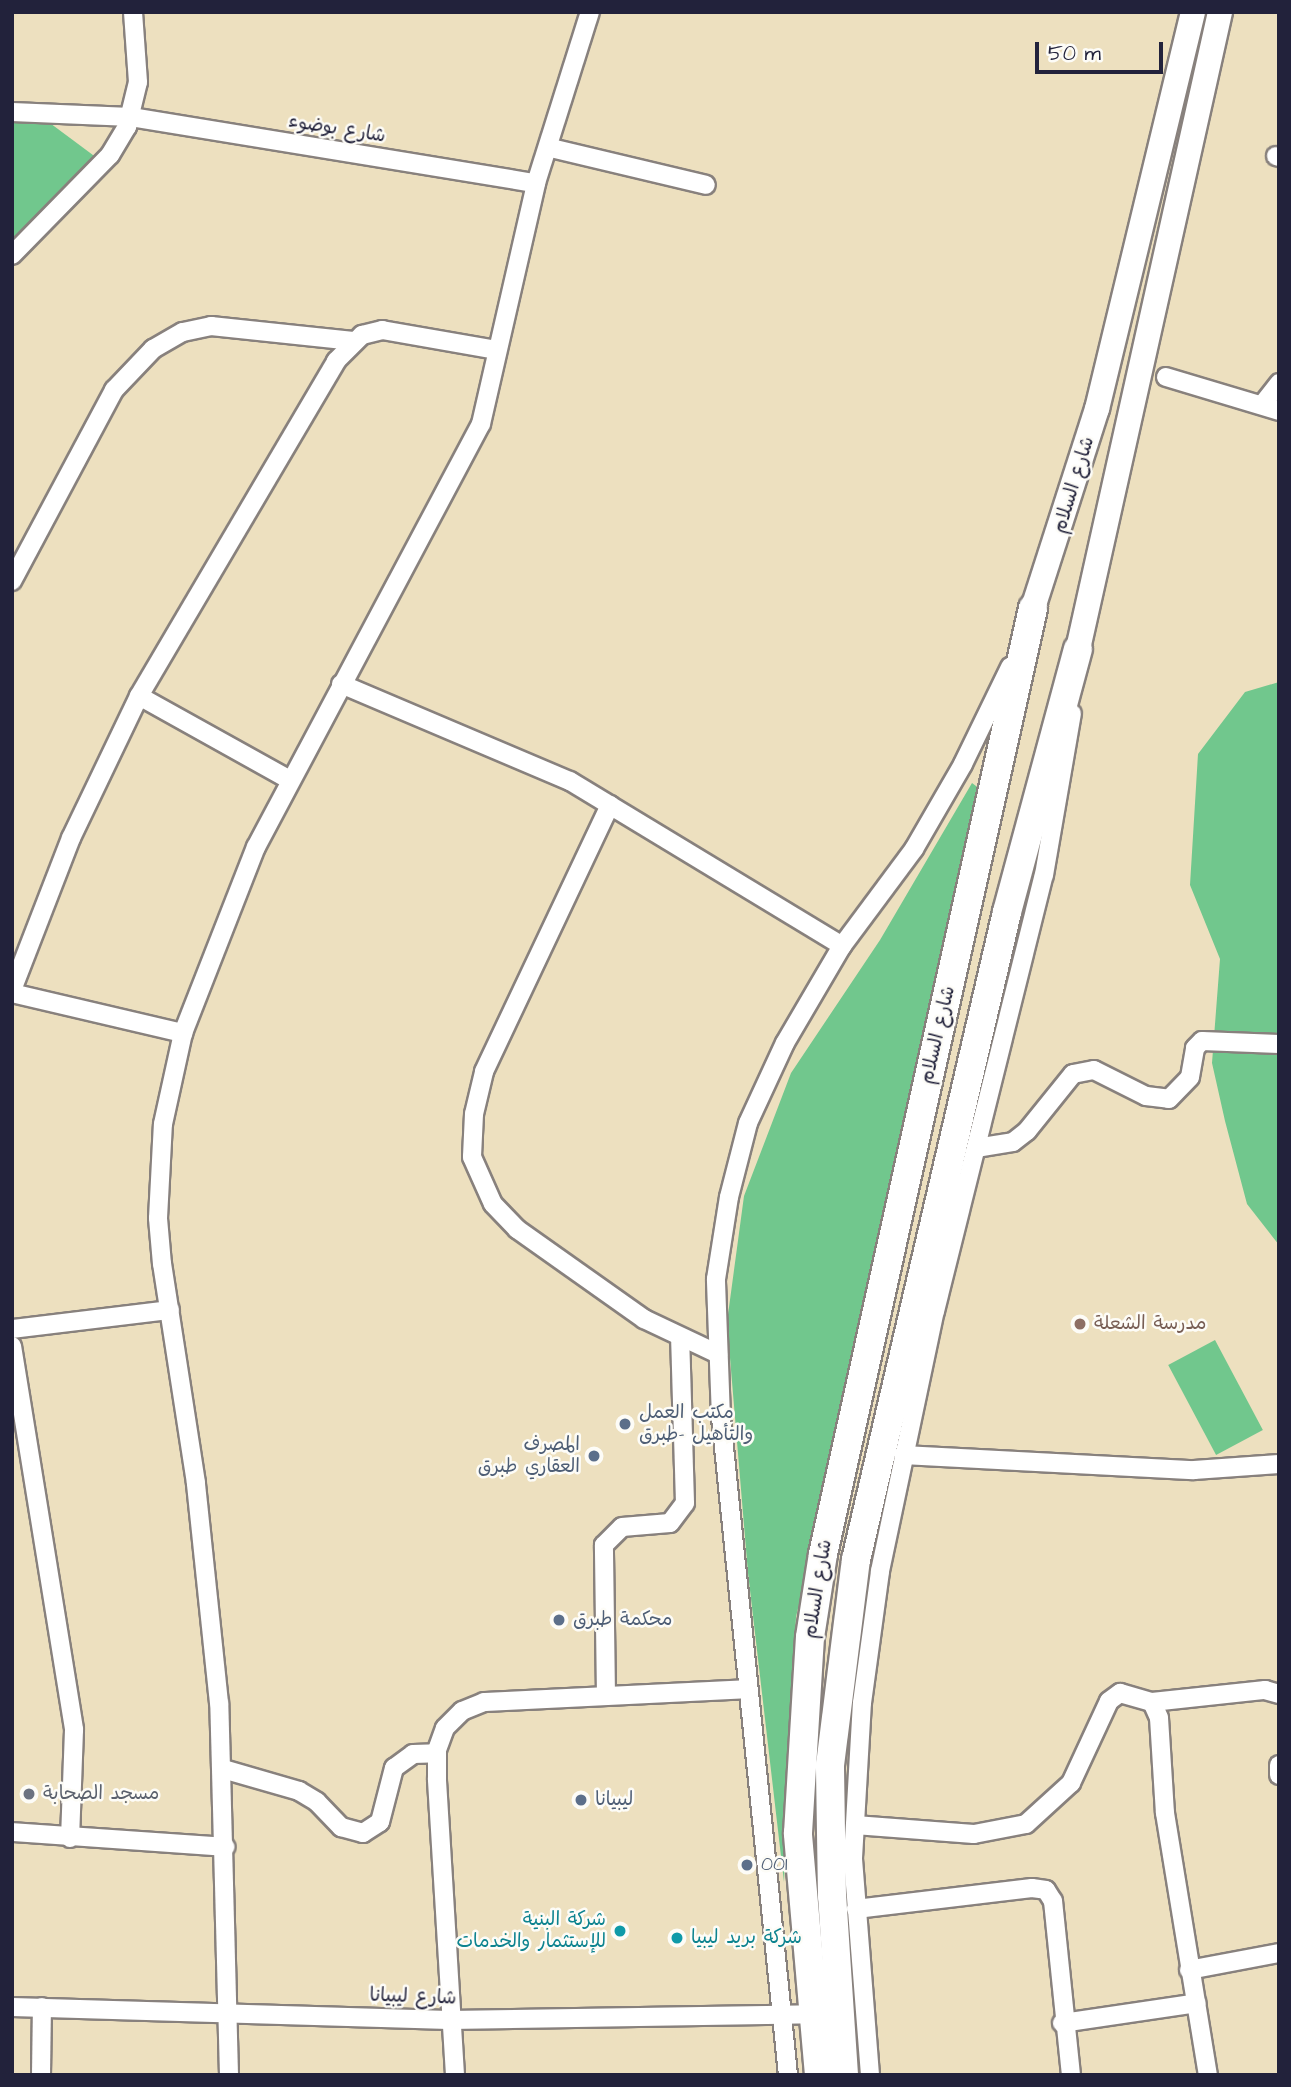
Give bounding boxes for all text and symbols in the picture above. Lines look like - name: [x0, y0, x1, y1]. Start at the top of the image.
- scale bar: [1039, 28, 1167, 72]
- text: 50 m: [1048, 39, 1101, 68]
- street label: شارع بوضوء: [287, 110, 387, 148]
- street label: شارع السلام: [1049, 434, 1099, 536]
- street label: شارع السلام: [916, 984, 960, 1086]
- place label: مدرسة الشعلة: [1094, 1313, 1206, 1335]
- marker: مدرسة الشعلة: [1072, 1316, 1088, 1332]
- place label: مكتب العمل والتأهيل -طبرق: [639, 1402, 753, 1446]
- marker: مكتب العمل والتأهيل -طبرق: [617, 1416, 633, 1432]
- place label: المصرف العقاري طبرق: [478, 1434, 580, 1478]
- marker: المصرف العقاري طبرق: [586, 1448, 602, 1464]
- street label: شارع السلام: [799, 1538, 837, 1640]
- place label: محكمة طبرق: [573, 1609, 673, 1631]
- marker: محكمة طبرق: [551, 1612, 567, 1628]
- place label: مسجد الصحابة: [43, 1783, 159, 1805]
- marker: مسجد الصحابة: [21, 1786, 37, 1802]
- place label: ليبيانا: [595, 1789, 633, 1811]
- marker: ليبيانا: [573, 1792, 589, 1808]
- place label: 001: [761, 1854, 787, 1876]
- marker: 001: [739, 1857, 755, 1873]
- place label: شركة البنية للإستثمار والخدمات: [456, 1909, 606, 1953]
- marker: شركة البنية للإستثمار والخدمات: [612, 1923, 628, 1939]
- place label: شركة بريد ليبيا: [691, 1927, 802, 1949]
- marker: شركة بريد ليبيا: [669, 1930, 685, 1946]
- street label: شارع ليبيانا: [369, 1984, 457, 2010]

